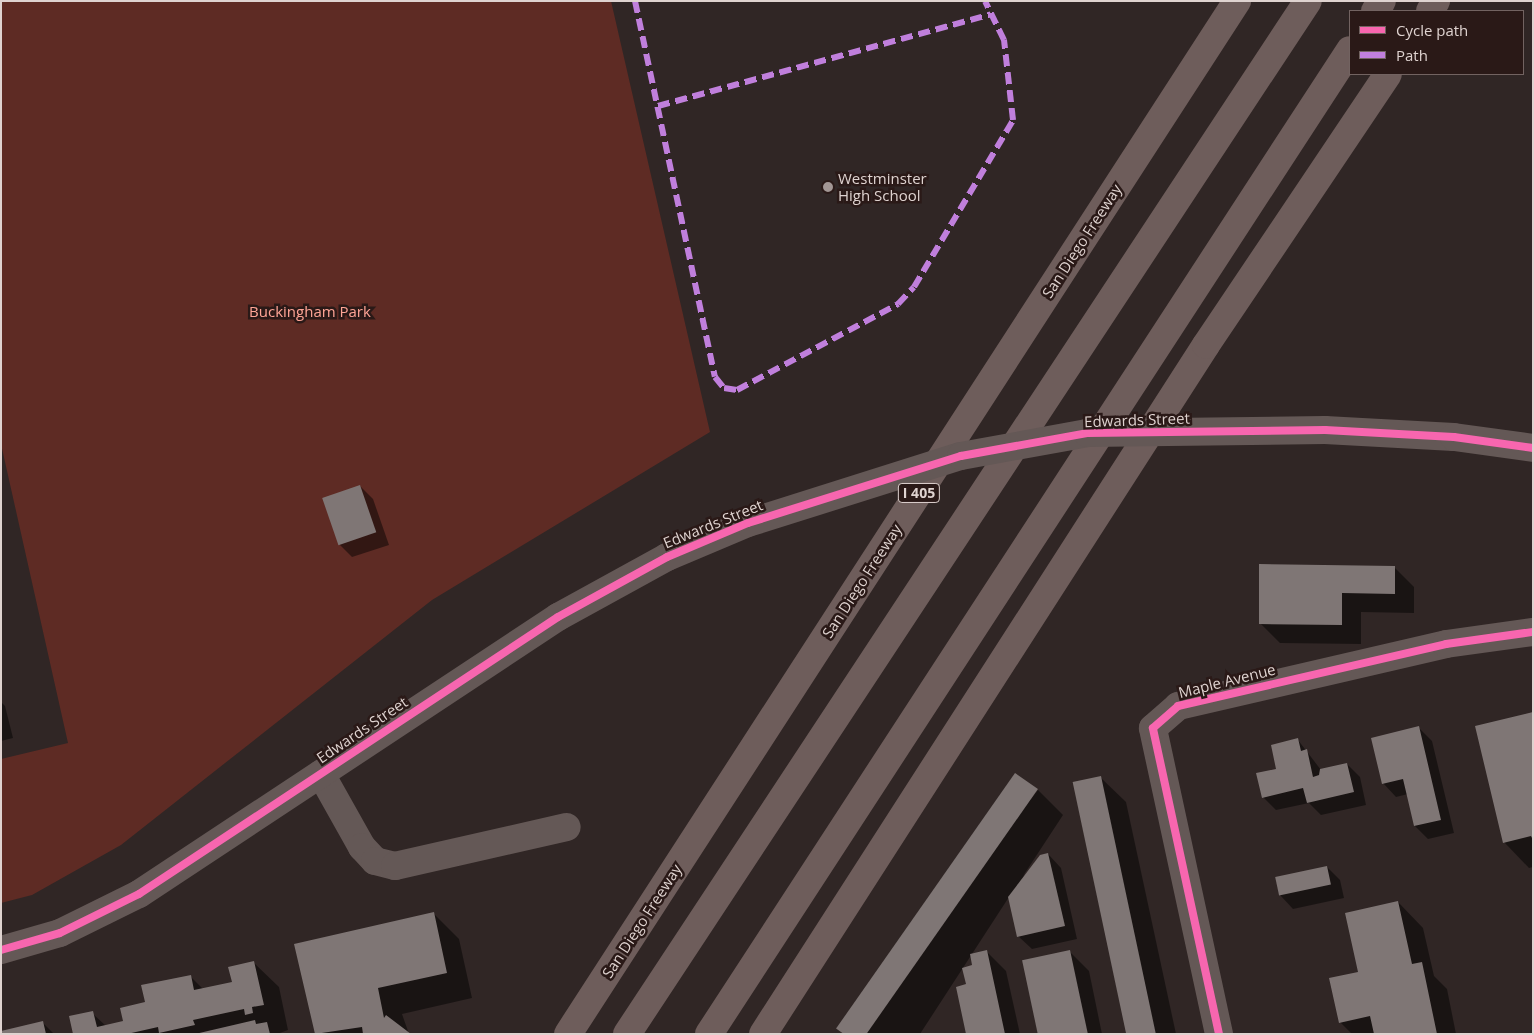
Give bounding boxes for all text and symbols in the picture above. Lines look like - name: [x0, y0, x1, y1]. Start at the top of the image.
- legend: [1349, 10, 1524, 75]
- text: Cycle path: [1396, 20, 1468, 40]
- text: Path: [1396, 45, 1428, 65]
- place label: Westminster High School: [838, 169, 927, 204]
- marker: Westminster High School: [822, 181, 834, 193]
- street label: San Diego Freeway: [1039, 181, 1125, 301]
- park label: Buckingham Park: [249, 303, 371, 321]
- street label: Edwards Street: [1084, 409, 1190, 431]
- road number: I 405: [898, 482, 940, 504]
- street label: Edwards Street: [661, 496, 765, 552]
- street label: San Diego Freeway: [819, 521, 905, 641]
- street label: Maple Avenue: [1177, 660, 1277, 702]
- street label: Edwards Street: [313, 693, 411, 767]
- street label: San Diego Freeway: [599, 861, 685, 981]

